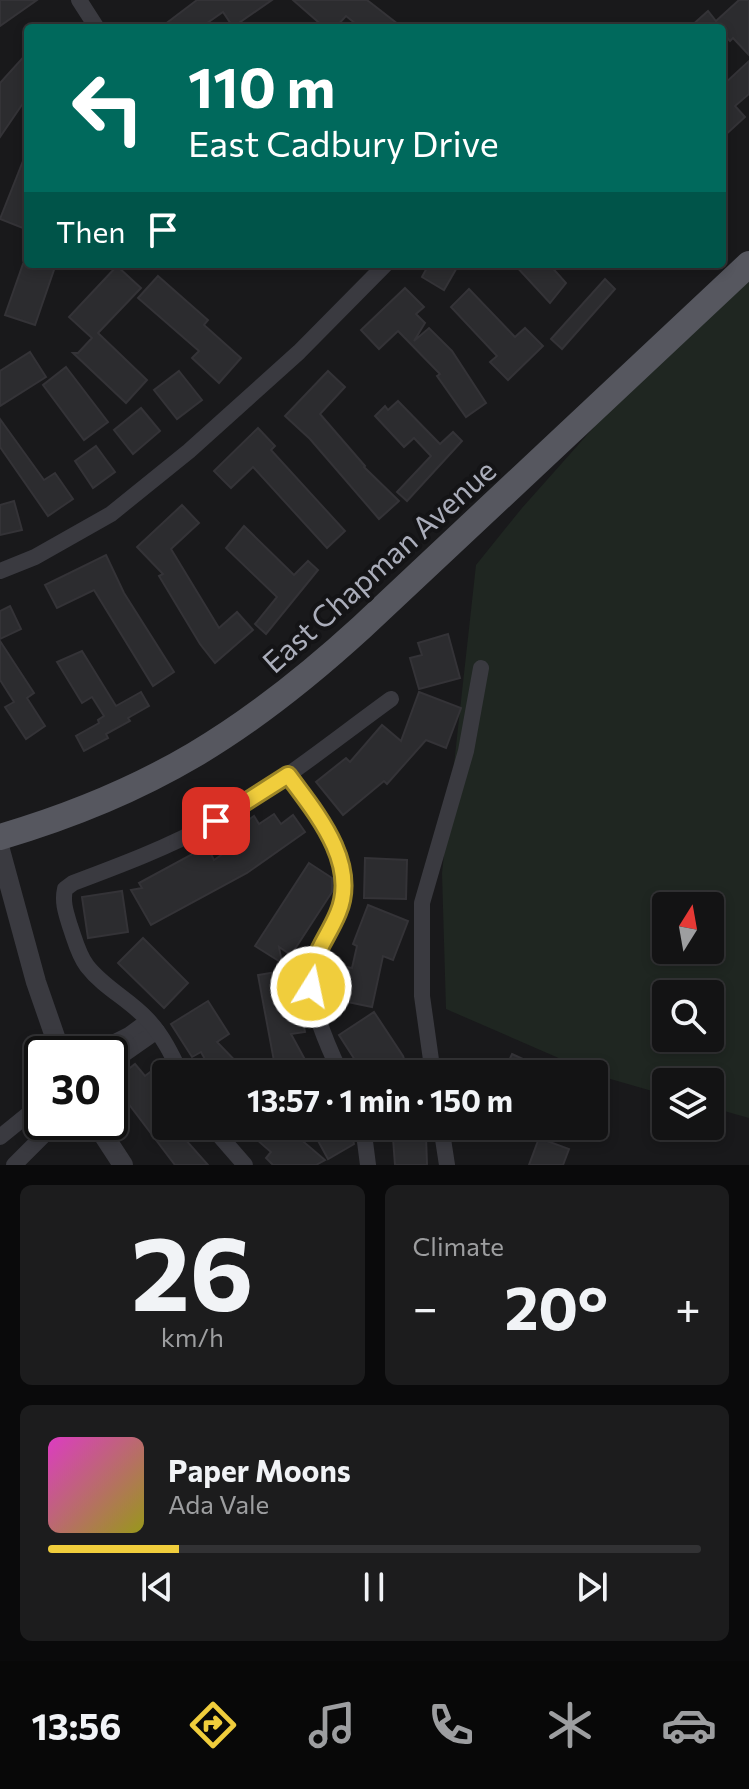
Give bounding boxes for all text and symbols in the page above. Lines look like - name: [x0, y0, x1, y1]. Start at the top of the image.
- text: 110 m: [188, 51, 335, 120]
- icon: left: [56, 56, 160, 160]
- text: East Cadbury Drive: [188, 120, 499, 164]
- icon: arrive: [141, 208, 185, 252]
- text: Then: [56, 212, 125, 249]
- street label: East Chapman Avenue: [254, 451, 502, 679]
- pin: [182, 787, 250, 855]
- icon: arrive: [194, 799, 238, 843]
- north arrow: [652, 892, 724, 964]
- map controls: [652, 892, 724, 1140]
- position arrow: [269, 945, 353, 1029]
- button: search: [652, 980, 724, 1052]
- speed limit sign: 30: [24, 1036, 128, 1140]
- button: layers: [652, 1068, 724, 1140]
- text: 13:57 · 1 min · 150 m: [247, 1081, 513, 1118]
- text: 26: [131, 1205, 254, 1332]
- text: Climate: [413, 1230, 504, 1261]
- text: 20°: [505, 1269, 608, 1342]
- text: −: [413, 1279, 438, 1333]
- text: +: [675, 1279, 701, 1333]
- text: km/h: [161, 1321, 224, 1352]
- text: Paper Moons: [168, 1451, 351, 1488]
- text: Ada Vale: [168, 1488, 269, 1519]
- icon: previous: [135, 1565, 179, 1609]
- icon: pause: [352, 1565, 396, 1609]
- icon: next: [570, 1565, 614, 1609]
- icon: directions: [185, 1697, 241, 1753]
- icon: music: [304, 1697, 360, 1753]
- icon: phone: [423, 1697, 479, 1753]
- icon: climate: [542, 1697, 598, 1753]
- icon: car: [661, 1697, 717, 1753]
- text: 13:56: [32, 1703, 122, 1747]

